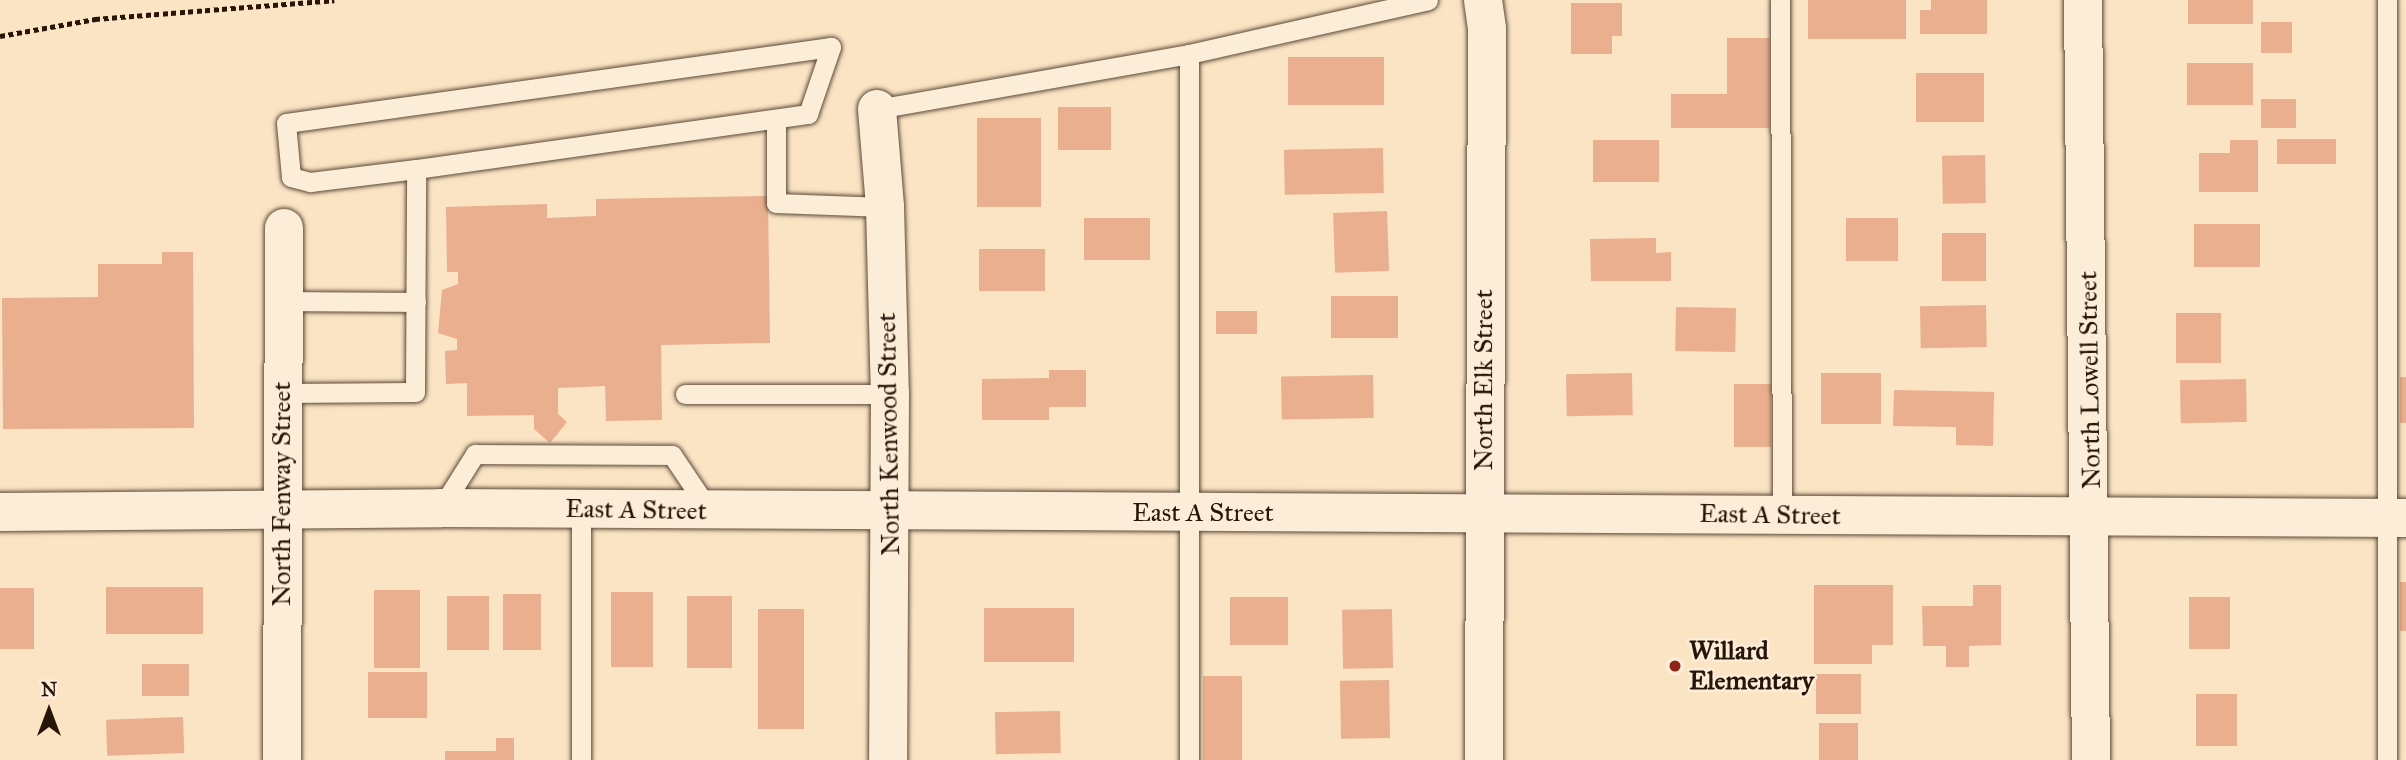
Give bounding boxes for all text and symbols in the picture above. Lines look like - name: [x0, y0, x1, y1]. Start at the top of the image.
- street label: North Lowell Street: [2072, 271, 2108, 489]
- street label: North Elk Street: [1468, 289, 1500, 471]
- street label: North Kenwood Street: [871, 312, 907, 556]
- street label: North Fenway Street: [266, 382, 298, 606]
- street label: East A Street: [565, 493, 707, 527]
- street label: East A Street: [1132, 497, 1274, 529]
- street label: East A Street: [1699, 498, 1841, 532]
- place label: Willard Elementary: [1689, 635, 1814, 696]
- marker: Willard Elementary: [1667, 658, 1683, 674]
- north arrow: [14, 676, 84, 746]
- text: N: [41, 678, 57, 701]

